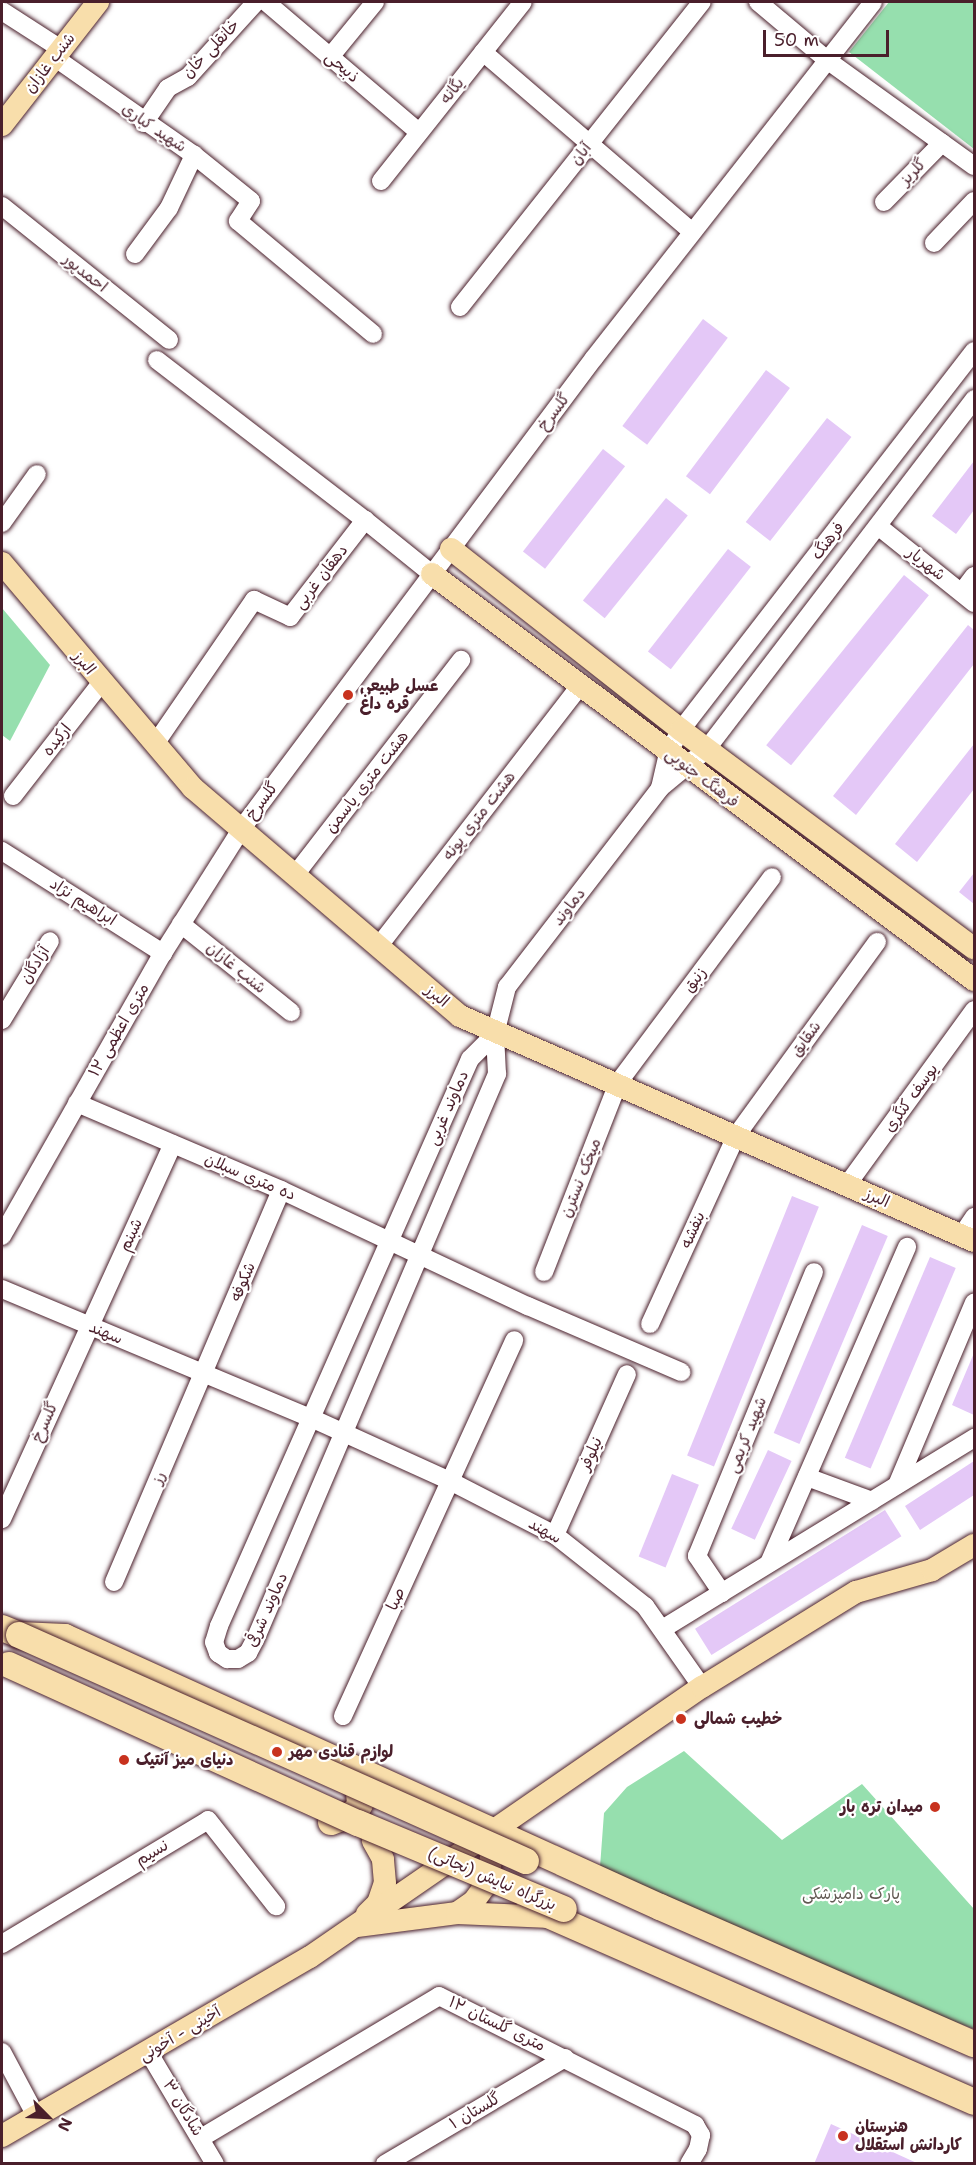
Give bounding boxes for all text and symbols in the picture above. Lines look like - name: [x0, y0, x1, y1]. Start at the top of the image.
- street label: خانقلی خان: [178, 16, 244, 82]
- scale bar: [766, 18, 892, 56]
- text: 50 m: [774, 28, 819, 52]
- street label: شنب غازان: [21, 29, 79, 97]
- street label: ذبیحی: [321, 47, 363, 87]
- street label: یگانه: [436, 74, 468, 108]
- street label: شهید کباری: [118, 99, 190, 157]
- street label: آبان: [566, 139, 596, 169]
- street label: گلریز: [896, 154, 930, 190]
- street label: احمدپور: [59, 250, 111, 296]
- street label: گلسرخ: [534, 389, 574, 435]
- street label: فرهنگ: [807, 518, 849, 564]
- street label: دهقان غربی: [290, 541, 352, 613]
- street label: شهریار: [903, 543, 949, 585]
- street label: البرز: [69, 647, 99, 679]
- place label: عسل طبیعی قره داغ: [360, 676, 438, 714]
- marker: عسل طبیعی قره داغ: [341, 688, 355, 702]
- street label: ارکیده: [38, 720, 76, 760]
- street label: هشت متری یاسمن: [321, 727, 413, 837]
- street label: فرهنگ جنوبی: [661, 744, 743, 812]
- street label: هشت متری پونه: [438, 768, 520, 864]
- street label: گلسرخ: [242, 778, 282, 824]
- street label: ابراهیم نژاد: [46, 874, 120, 930]
- street label: دماوند: [548, 884, 590, 930]
- street label: شنب غازان: [202, 938, 270, 998]
- street label: آزادگان: [16, 943, 54, 987]
- street label: زنبق: [679, 964, 711, 996]
- street label: ۱۲ متری اعظمی: [85, 980, 153, 1080]
- street label: البرز: [421, 981, 453, 1011]
- street label: شقایق: [787, 1017, 825, 1061]
- street label: یوسف کنگری: [880, 1060, 942, 1136]
- street label: دماوند غربی: [423, 1068, 473, 1148]
- street label: میخک نسترن: [556, 1135, 606, 1221]
- street label: ده متری سبلان: [202, 1149, 298, 1205]
- street label: البرز: [862, 1184, 892, 1212]
- street label: بنفشه: [676, 1209, 710, 1251]
- street label: شبنم: [115, 1215, 147, 1255]
- street label: شکوفه: [226, 1260, 260, 1304]
- street label: سهند: [86, 1317, 126, 1349]
- street label: شهید کریمی: [723, 1394, 771, 1476]
- street label: گلسرخ: [28, 1399, 62, 1445]
- street label: نیلوفر: [575, 1434, 607, 1474]
- street label: رز: [148, 1469, 170, 1487]
- street label: سهند: [525, 1514, 565, 1548]
- street label: دماوند شرقی: [242, 1570, 292, 1650]
- street label: صبا: [383, 1585, 409, 1613]
- place label: خطیب شمالی: [694, 1709, 782, 1729]
- marker: خطیب شمالی: [672, 1710, 690, 1728]
- place label: لوازم قنادی مهر: [289, 1742, 393, 1762]
- marker: لوازم قنادی مهر: [270, 1745, 284, 1759]
- place label: دنیای میز آنتیک: [136, 1750, 234, 1770]
- marker: دنیای میز آنتیک: [117, 1753, 131, 1767]
- place label: میدان تره بار: [840, 1797, 923, 1817]
- marker: میدان تره بار: [928, 1800, 942, 1814]
- street label: نسیم: [132, 1836, 172, 1870]
- street label: بزرگراه نیایش (نجاتی): [425, 1843, 559, 1915]
- park label: پارک دامپزشکی: [802, 1884, 900, 1904]
- street label: ۱۲ متری گلستان: [446, 1992, 548, 2056]
- street label: آخینی - آخونی: [136, 2002, 224, 2066]
- street label: شادگان ۳: [159, 2076, 207, 2140]
- north arrow: [18, 2087, 78, 2147]
- street label: گلستان ۱: [446, 2089, 504, 2133]
- text: N: [53, 2114, 77, 2135]
- place label: هنرستان کاردانش استقلال: [855, 2117, 962, 2155]
- marker: هنرستان کاردانش استقلال: [836, 2129, 850, 2143]

